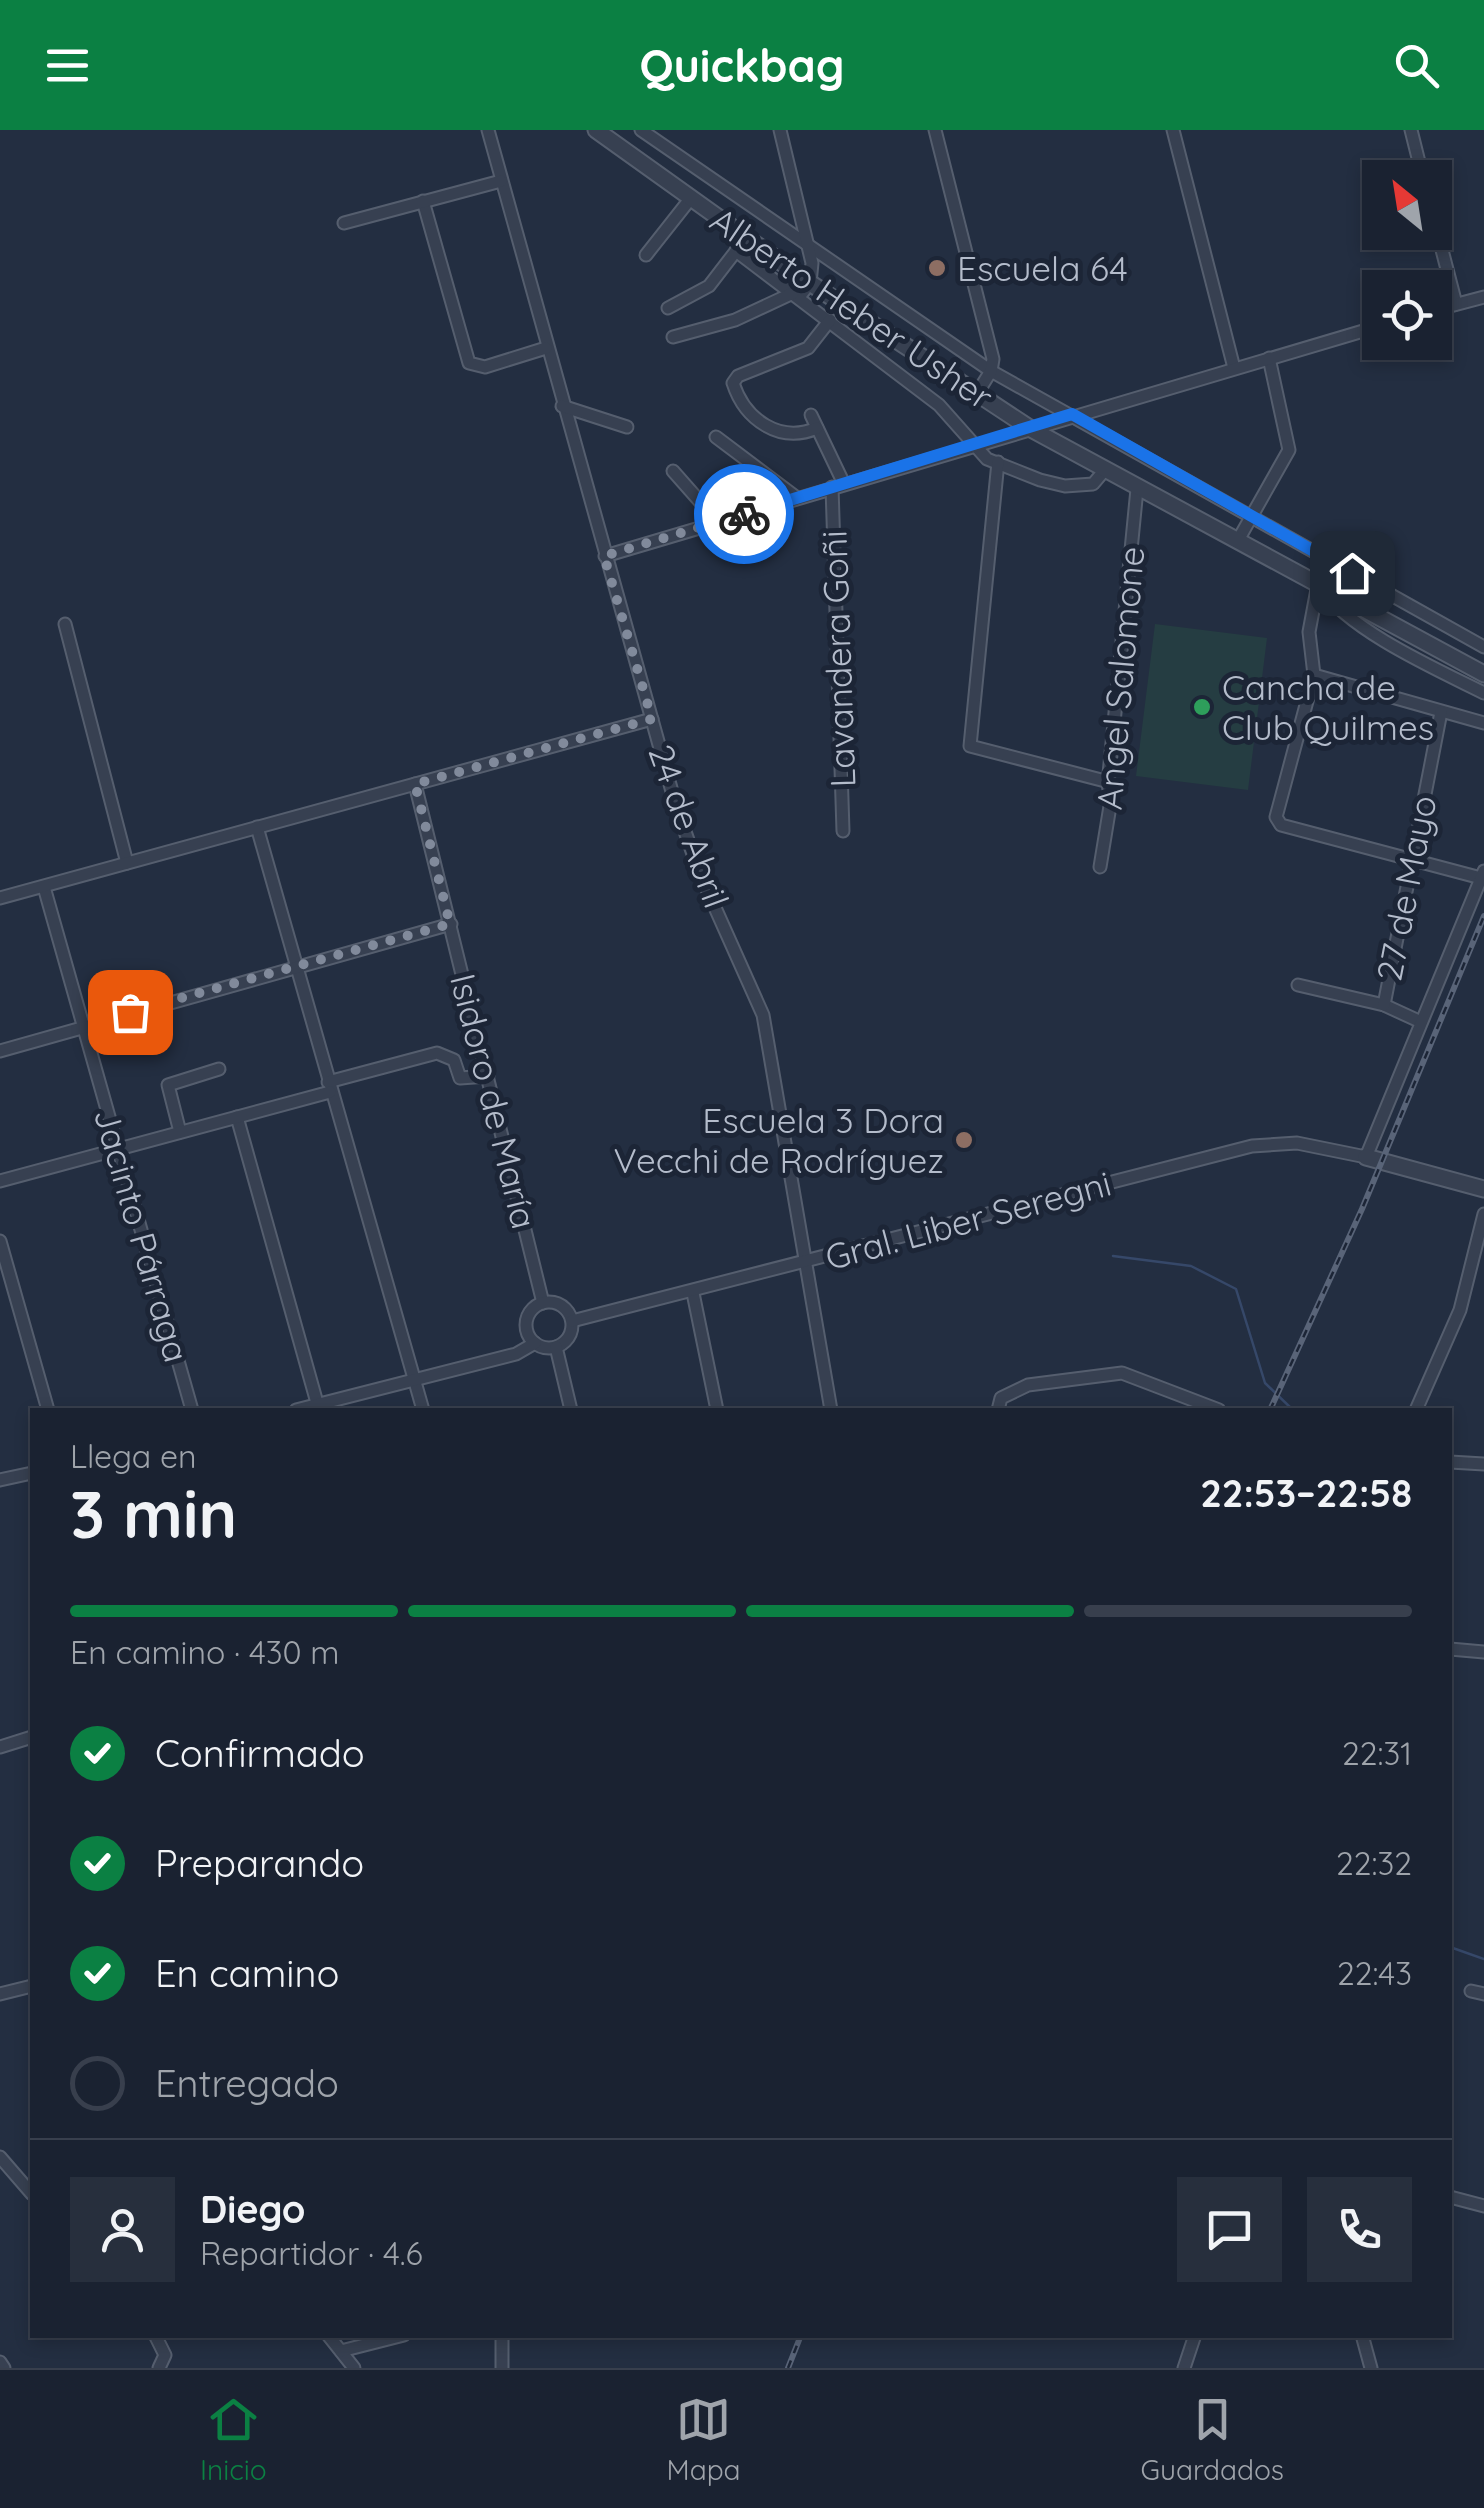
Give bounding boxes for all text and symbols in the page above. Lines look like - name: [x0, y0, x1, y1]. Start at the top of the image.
- text: Quickbag: [639, 37, 845, 93]
- icon: menu: [40, 38, 95, 93]
- icon: search: [1389, 38, 1444, 93]
- north arrow: [1362, 160, 1452, 250]
- map controls: [1362, 160, 1452, 360]
- street label: Alberto Heber Usher: [702, 197, 1002, 419]
- place label: Escuela 64: [957, 246, 1128, 290]
- marker: Escuela 64: [926, 257, 948, 279]
- button: locate: [1362, 270, 1452, 360]
- courier: [694, 464, 794, 564]
- icon: bike: [717, 487, 772, 542]
- street label: Lavandera Goñi: [812, 530, 864, 788]
- pin: [1310, 531, 1395, 616]
- street label: Angel Salomone: [1087, 544, 1153, 812]
- icon: home: [1325, 546, 1380, 601]
- place label: Cancha de Club Quilmes: [1222, 665, 1434, 749]
- marker: Cancha de Club Quilmes: [1191, 696, 1213, 718]
- street label: 24 de Abril: [639, 738, 739, 914]
- street label: 27 de Mayo: [1366, 792, 1446, 984]
- street label: Isidoro de María: [441, 969, 547, 1233]
- pin: [88, 970, 173, 1055]
- icon: bag: [103, 985, 158, 1040]
- place label: Escuela 3 Dora Vecchi de Rodríguez: [613, 1098, 944, 1182]
- street label: Jacinto Párraga: [85, 1103, 199, 1367]
- marker: Escuela 3 Dora Vecchi de Rodríguez: [953, 1129, 975, 1151]
- street label: Gral. Liber Seregni: [820, 1161, 1116, 1279]
- text: Llega en: [70, 1436, 197, 1476]
- text: 22:53–22:58: [1200, 1469, 1412, 1517]
- text: 3 min: [70, 1473, 237, 1554]
- text: En camino · 430 m: [70, 1632, 340, 1672]
- icon: check: [70, 1726, 125, 1781]
- text: Confirmado: [155, 1729, 365, 1777]
- text: 22:31: [1342, 1733, 1412, 1773]
- icon: check: [70, 1836, 125, 1891]
- text: Preparando: [155, 1839, 364, 1887]
- text: 22:32: [1336, 1843, 1412, 1883]
- icon: check: [70, 1946, 125, 2001]
- text: En camino: [155, 1949, 339, 1997]
- text: 22:43: [1337, 1953, 1412, 1993]
- text: Entregado: [155, 2059, 339, 2107]
- button: person: [70, 2177, 175, 2282]
- button: chat: [1177, 2177, 1282, 2282]
- button: phone: [1307, 2177, 1412, 2282]
- text: Diego: [200, 2185, 306, 2233]
- text: Repartidor · 4.6: [200, 2233, 423, 2273]
- tab: Inicio: [200, 2392, 267, 2487]
- tab: Mapa: [667, 2392, 741, 2487]
- tab: Guardados: [1141, 2392, 1284, 2487]

